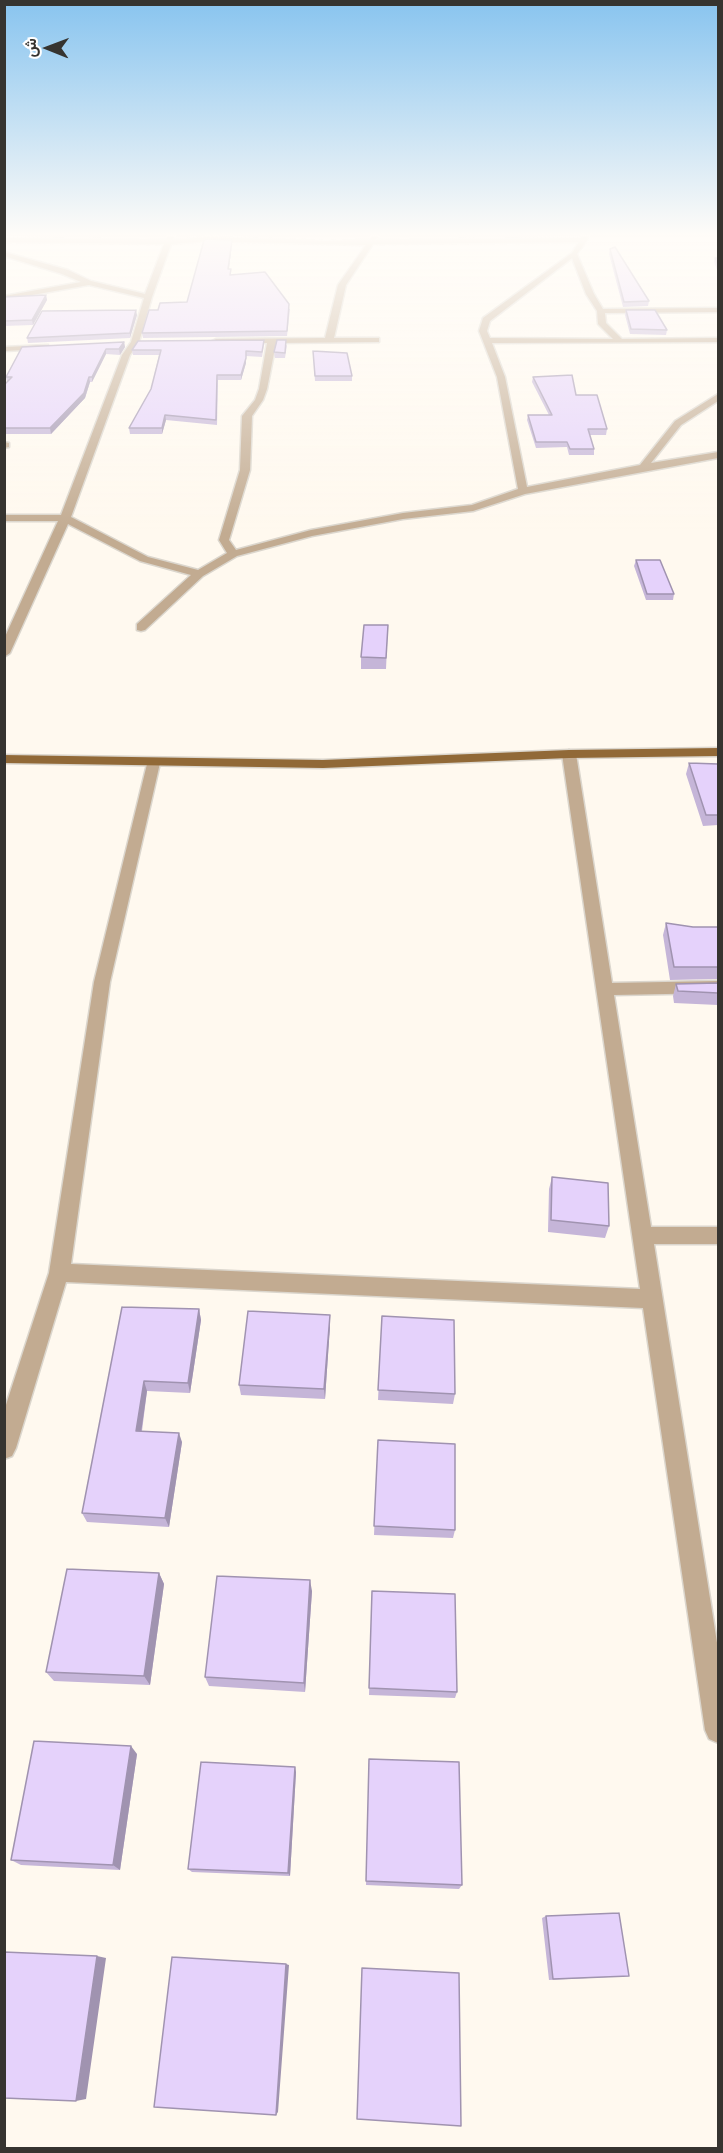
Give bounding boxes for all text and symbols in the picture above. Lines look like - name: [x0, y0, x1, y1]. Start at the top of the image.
- north arrow: [18, 18, 78, 78]
- text: ش: [18, 38, 42, 58]

